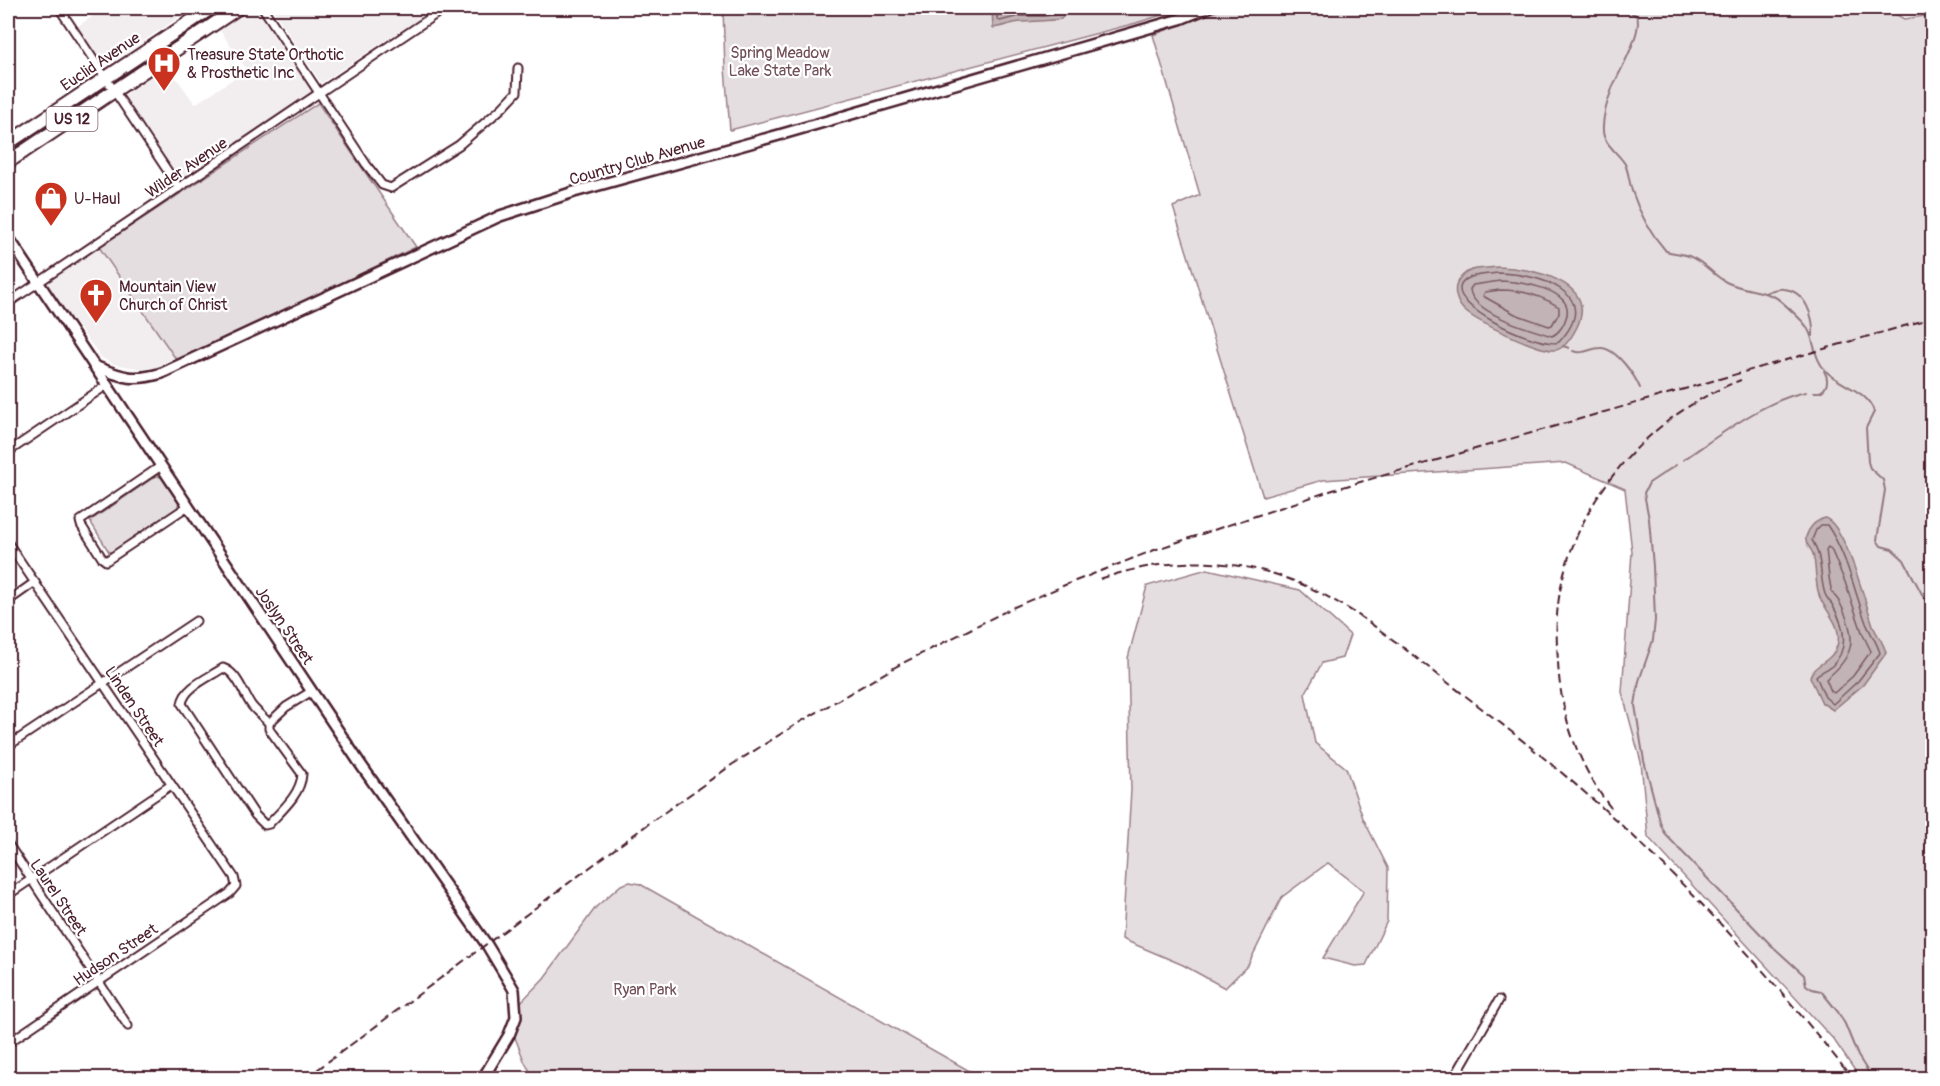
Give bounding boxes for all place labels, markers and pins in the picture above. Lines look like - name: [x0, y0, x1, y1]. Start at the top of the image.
- hospital icon: Treasure State Orthotic & Prosthetic Inc: [146, 45, 182, 92]
- place label: Treasure State Orthotic & Prosthetic Inc: [187, 45, 344, 83]
- shop icon: U-Haul: [33, 180, 69, 227]
- place label: U-Haul: [74, 189, 121, 209]
- church icon: Mountain View Church of Christ: [78, 277, 114, 324]
- place label: Mountain View Church of Christ: [119, 277, 228, 315]

